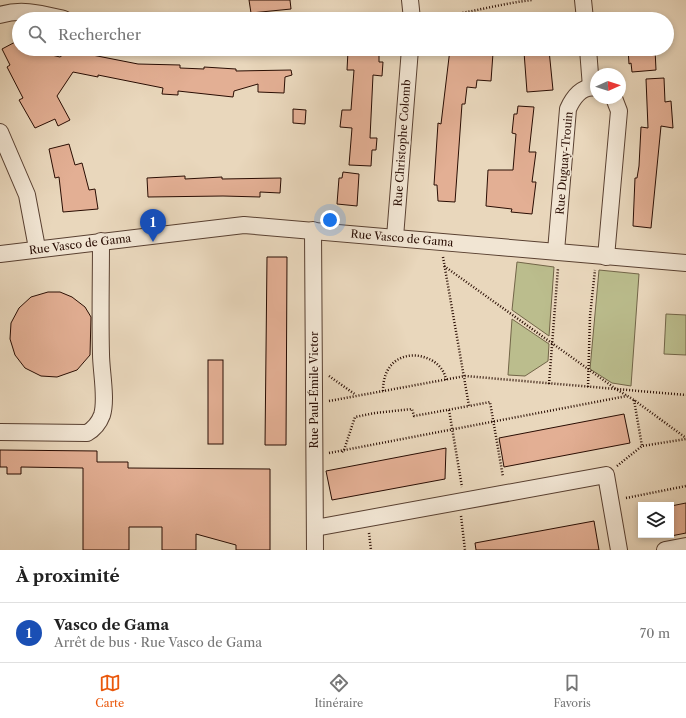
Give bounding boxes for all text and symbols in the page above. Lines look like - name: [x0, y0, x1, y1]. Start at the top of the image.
- search box: [12, 12, 674, 56]
- icon: search: [26, 23, 48, 45]
- text: Rechercher: [58, 25, 141, 44]
- north arrow: [590, 68, 626, 104]
- street label: Rue Christophe Colomb: [391, 79, 413, 207]
- street label: Rue Duguay-Trouin: [553, 111, 575, 215]
- pin: 1: [140, 209, 166, 242]
- your location: [320, 210, 340, 230]
- street label: Rue Vasco de Gama: [350, 227, 454, 249]
- street label: Rue Vasco de Gama: [28, 231, 132, 257]
- street label: Rue Paul-Émile Victor: [307, 331, 321, 449]
- map controls: [638, 502, 674, 538]
- button: layers: [638, 502, 674, 538]
- text: À proximité: [16, 566, 120, 586]
- text: Vasco de Gama: [54, 615, 169, 634]
- text: 1: [26, 625, 32, 641]
- text: 70 m: [640, 625, 670, 641]
- text: Arrêt de bus · Rue Vasco de Gama: [54, 634, 262, 650]
- tab: Carte: [95, 672, 124, 710]
- tab: Itinéraire: [314, 672, 363, 710]
- tab: Favoris: [553, 672, 591, 710]

